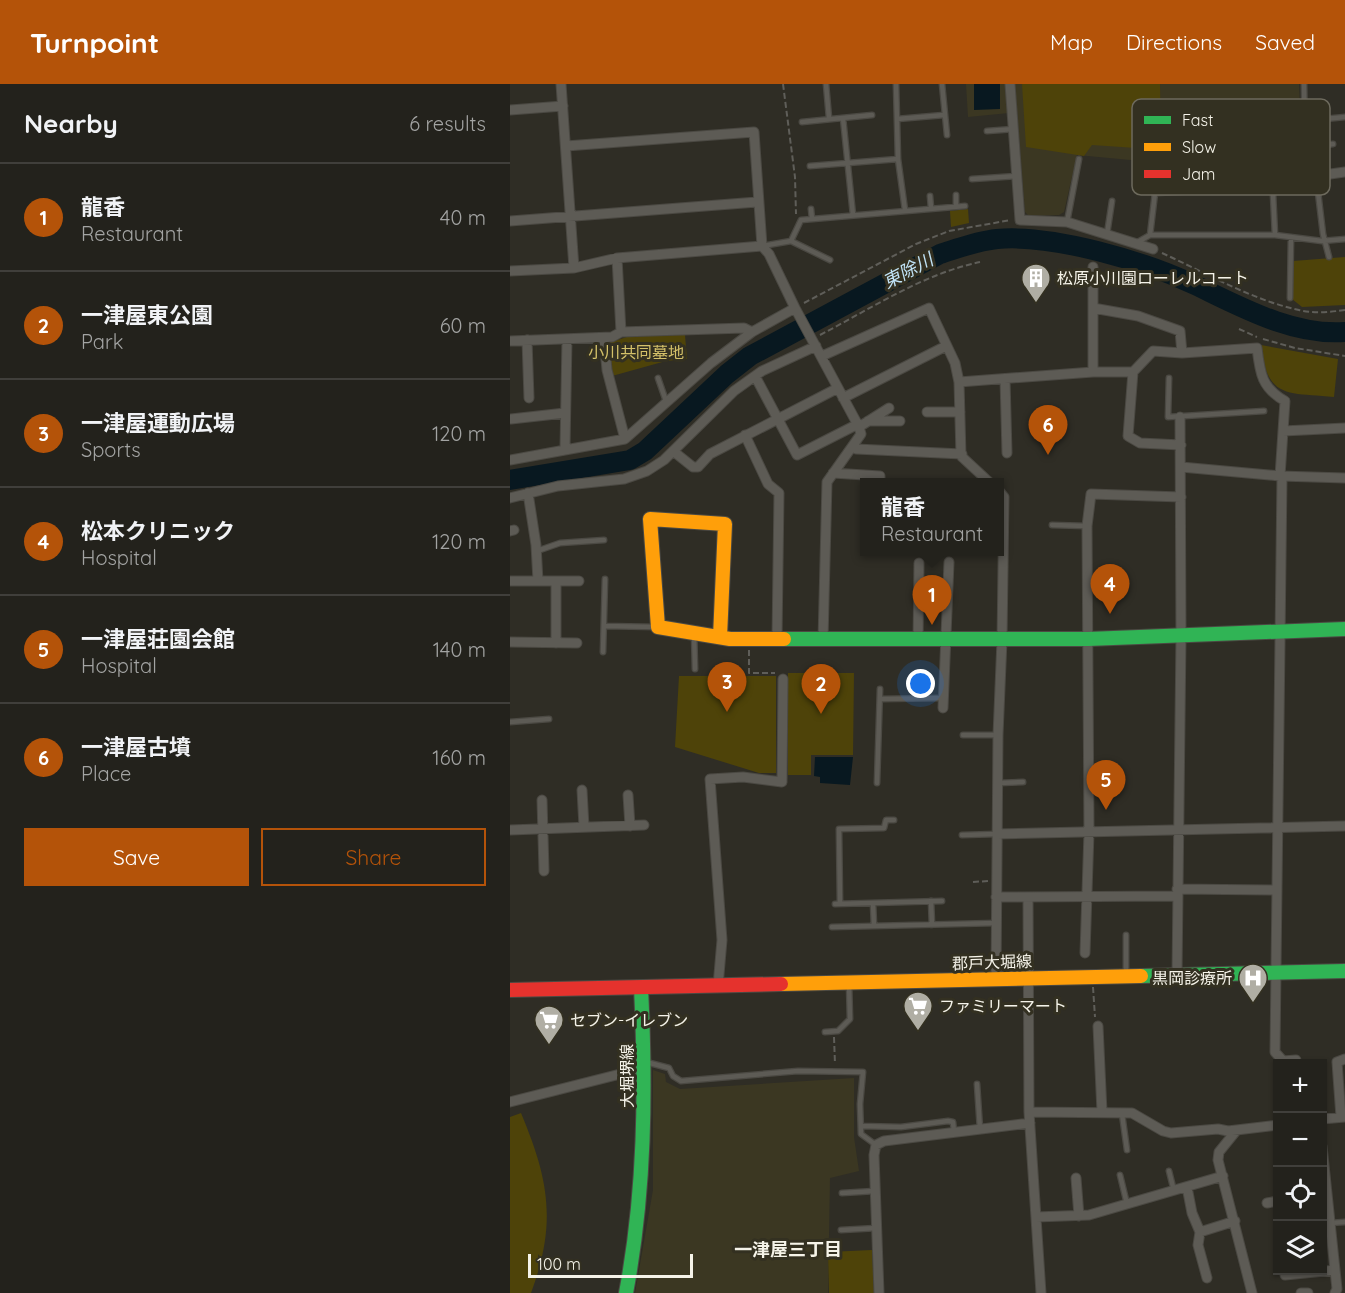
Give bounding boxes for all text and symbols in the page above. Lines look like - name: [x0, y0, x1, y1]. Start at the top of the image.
- text: Turnpoint: [30, 25, 159, 60]
- text: Map: [1050, 29, 1093, 55]
- text: Directions: [1126, 29, 1222, 55]
- text: Saved: [1255, 29, 1315, 55]
- legend: [1132, 99, 1330, 195]
- text: Nearby: [24, 107, 118, 140]
- text: Fast: [1182, 110, 1213, 130]
- text: 6 results: [409, 111, 486, 136]
- text: Slow: [1182, 137, 1216, 157]
- text: Jam: [1182, 164, 1215, 184]
- text: 龍香: [81, 193, 125, 221]
- text: 1: [40, 205, 47, 230]
- text: 40 m: [440, 205, 486, 230]
- text: Restaurant: [81, 221, 183, 246]
- water label: 東除川: [879, 247, 939, 293]
- building icon: 松原小川園ローレルコート: [1020, 262, 1052, 304]
- place label: 松原小川園ローレルコート: [1057, 268, 1249, 288]
- text: 一津屋東公園: [81, 301, 213, 329]
- text: 2: [38, 313, 49, 338]
- text: 60 m: [440, 313, 486, 338]
- text: Park: [81, 329, 123, 354]
- park label: 小川共同墓地: [588, 342, 684, 362]
- pin: 6: [1028, 406, 1068, 455]
- text: 一津屋運動広場: [81, 409, 235, 437]
- text: 3: [38, 421, 49, 446]
- text: 120 m: [432, 421, 486, 446]
- text: Sports: [81, 437, 141, 462]
- popup: [860, 478, 1004, 556]
- text: 龍香: [881, 493, 925, 521]
- text: 松本クリニック: [81, 517, 235, 545]
- text: Restaurant: [881, 521, 983, 546]
- text: 4: [38, 529, 49, 554]
- text: 120 m: [432, 529, 486, 554]
- text: Hospital: [81, 545, 157, 570]
- pin: 4: [1090, 564, 1130, 614]
- pin: 1: [912, 576, 952, 625]
- text: 一津屋荘園会館: [81, 625, 235, 653]
- text: 5: [38, 637, 49, 662]
- text: 140 m: [433, 637, 486, 662]
- text: Hospital: [81, 653, 157, 678]
- pin: 3: [708, 662, 746, 712]
- pin: 2: [802, 664, 840, 714]
- your location: [906, 669, 935, 698]
- text: 一津屋古墳: [81, 733, 191, 761]
- text: 6: [38, 745, 49, 770]
- text: 160 m: [432, 745, 486, 770]
- pin: 5: [1086, 760, 1126, 810]
- text: Place: [81, 761, 131, 786]
- button: Save: [24, 828, 249, 886]
- button: Share: [261, 828, 486, 886]
- street label: 郡戸大堀線: [952, 951, 1032, 973]
- hospital icon: 黒岡診療所: [1237, 962, 1269, 1004]
- place label: 黒岡診療所: [1152, 968, 1232, 988]
- supermarket icon: ファミリーマート: [902, 990, 934, 1032]
- place label: ファミリーマート: [939, 996, 1067, 1016]
- supermarket icon: セブン-イレブン: [533, 1004, 565, 1046]
- place label: セブン-イレブン: [570, 1010, 688, 1030]
- street label: 大堀堺線: [617, 1044, 637, 1108]
- map controls: [1273, 1059, 1327, 1275]
- button: +: [1273, 1059, 1327, 1113]
- button: −: [1273, 1113, 1327, 1167]
- button: locate: [1273, 1167, 1327, 1221]
- button: layers: [1273, 1221, 1327, 1275]
- district label: 一津屋三丁目: [734, 1238, 842, 1261]
- scale bar: [528, 1251, 693, 1278]
- text: 100 m: [537, 1254, 581, 1274]

